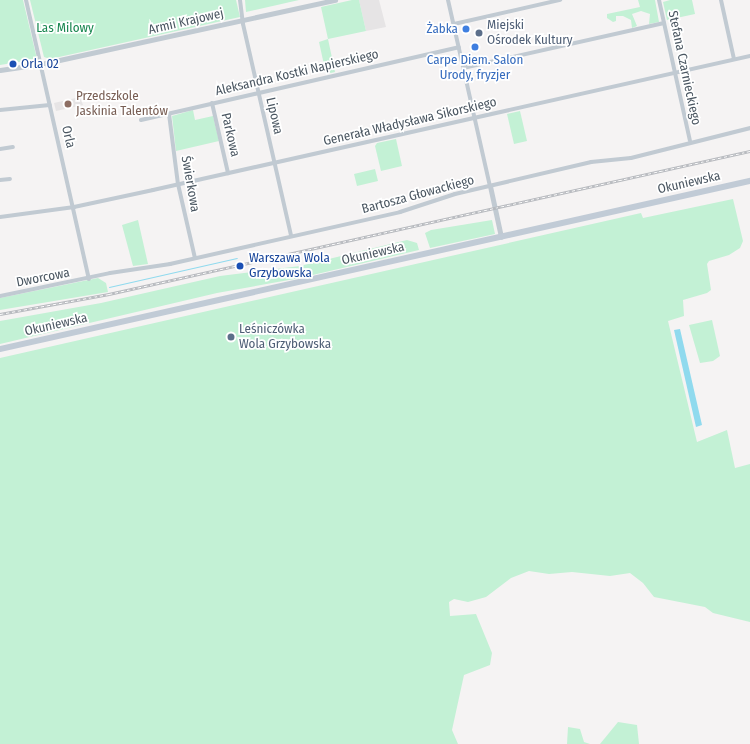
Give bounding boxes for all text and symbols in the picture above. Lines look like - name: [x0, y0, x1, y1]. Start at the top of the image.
- street label: Armii Krajowej: [147, 6, 225, 38]
- street label: Stefana Czarnieckiego: [664, 9, 704, 127]
- place label: Miejski Ośrodek Kultury: [487, 18, 573, 49]
- park label: Las Milowy: [36, 20, 94, 36]
- place label: Żabka: [427, 21, 458, 37]
- marker: Żabka: [461, 24, 471, 34]
- marker: Miejski Ośrodek Kultury: [474, 28, 484, 38]
- marker: Carpe Diem. Salon Urody, fryzjer: [470, 42, 480, 52]
- street label: Aleksandra Kostki Napierskiego: [214, 47, 380, 99]
- place label: Carpe Diem. Salon Urody, fryzjer: [427, 53, 523, 84]
- place label: Orla 02: [21, 56, 59, 72]
- marker: Orla 02: [8, 59, 18, 69]
- place label: Przedszkole Jaskinia Talentów: [76, 89, 168, 120]
- street label: Generała Władysława Sikorskiego: [322, 94, 498, 150]
- street label: Lipowa: [262, 96, 286, 136]
- marker: Przedszkole Jaskinia Talentów: [63, 99, 73, 109]
- street label: Parkowa: [217, 112, 243, 158]
- street label: Orla: [58, 124, 78, 150]
- street label: Świerkowa: [177, 155, 203, 213]
- street label: Okuniewska: [656, 168, 722, 198]
- street label: Bartosza Głowackiego: [360, 173, 476, 217]
- street label: Okuniewska: [340, 239, 406, 269]
- place label: Warszawa Wola Grzybowska: [249, 251, 330, 282]
- marker: Warszawa Wola Grzybowska: [234, 260, 246, 272]
- street label: Dworcowa: [15, 265, 71, 291]
- street label: Okuniewska: [23, 310, 89, 340]
- place label: Leśniczówka Wola Grzybowska: [239, 322, 331, 353]
- marker: Leśniczówka Wola Grzybowska: [226, 332, 236, 342]

